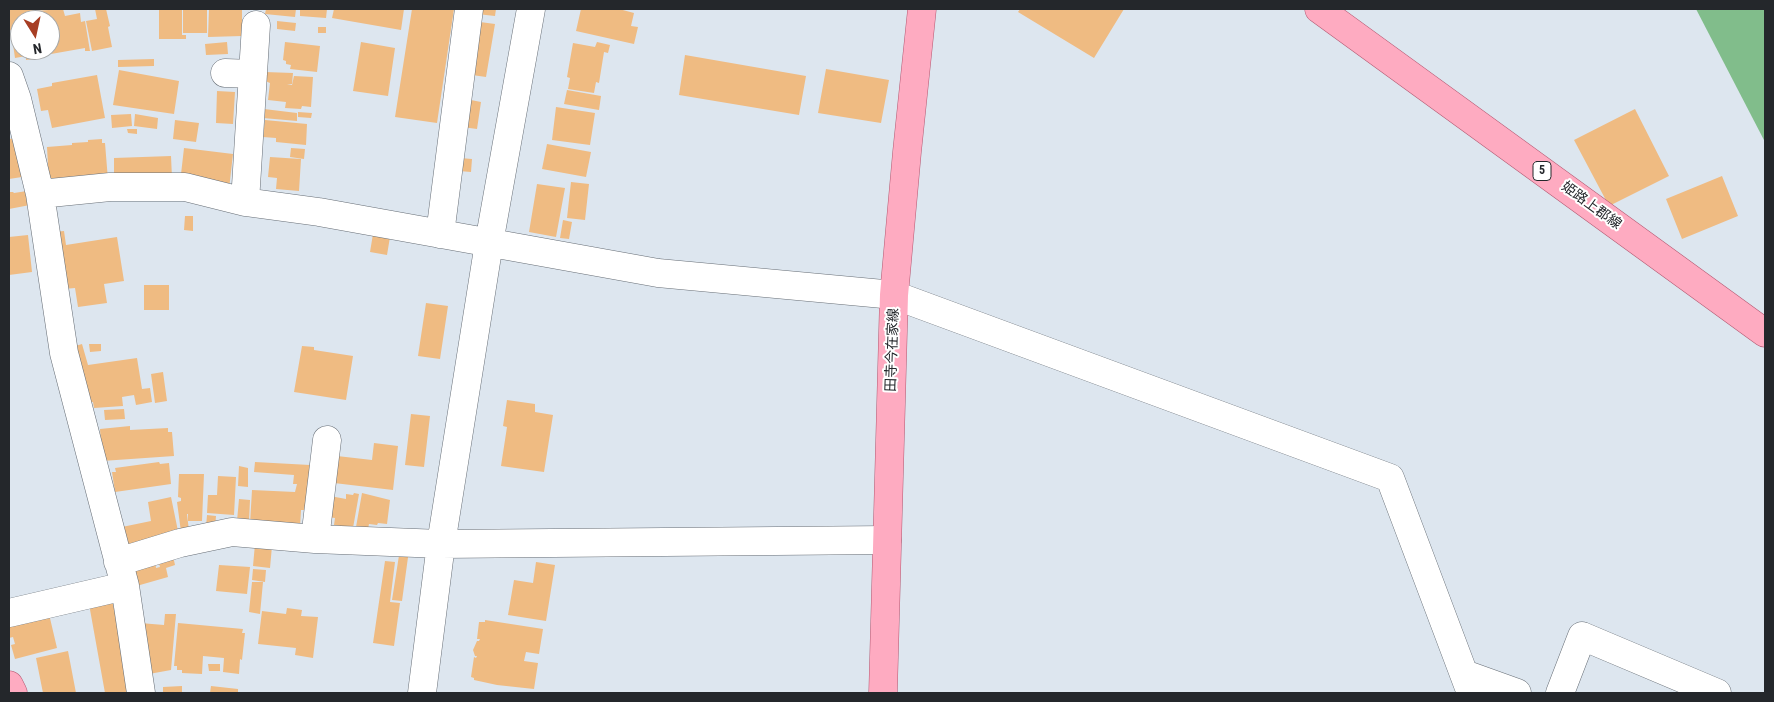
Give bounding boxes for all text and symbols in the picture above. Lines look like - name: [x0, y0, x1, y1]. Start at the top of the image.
- north arrow: [10, 10, 60, 60]
- text: N: [32, 40, 43, 57]
- road number: 5: [1533, 162, 1551, 180]
- street label: 姫路上郡線: [1558, 179, 1624, 233]
- street label: 田寺今在家線: [883, 308, 903, 392]

